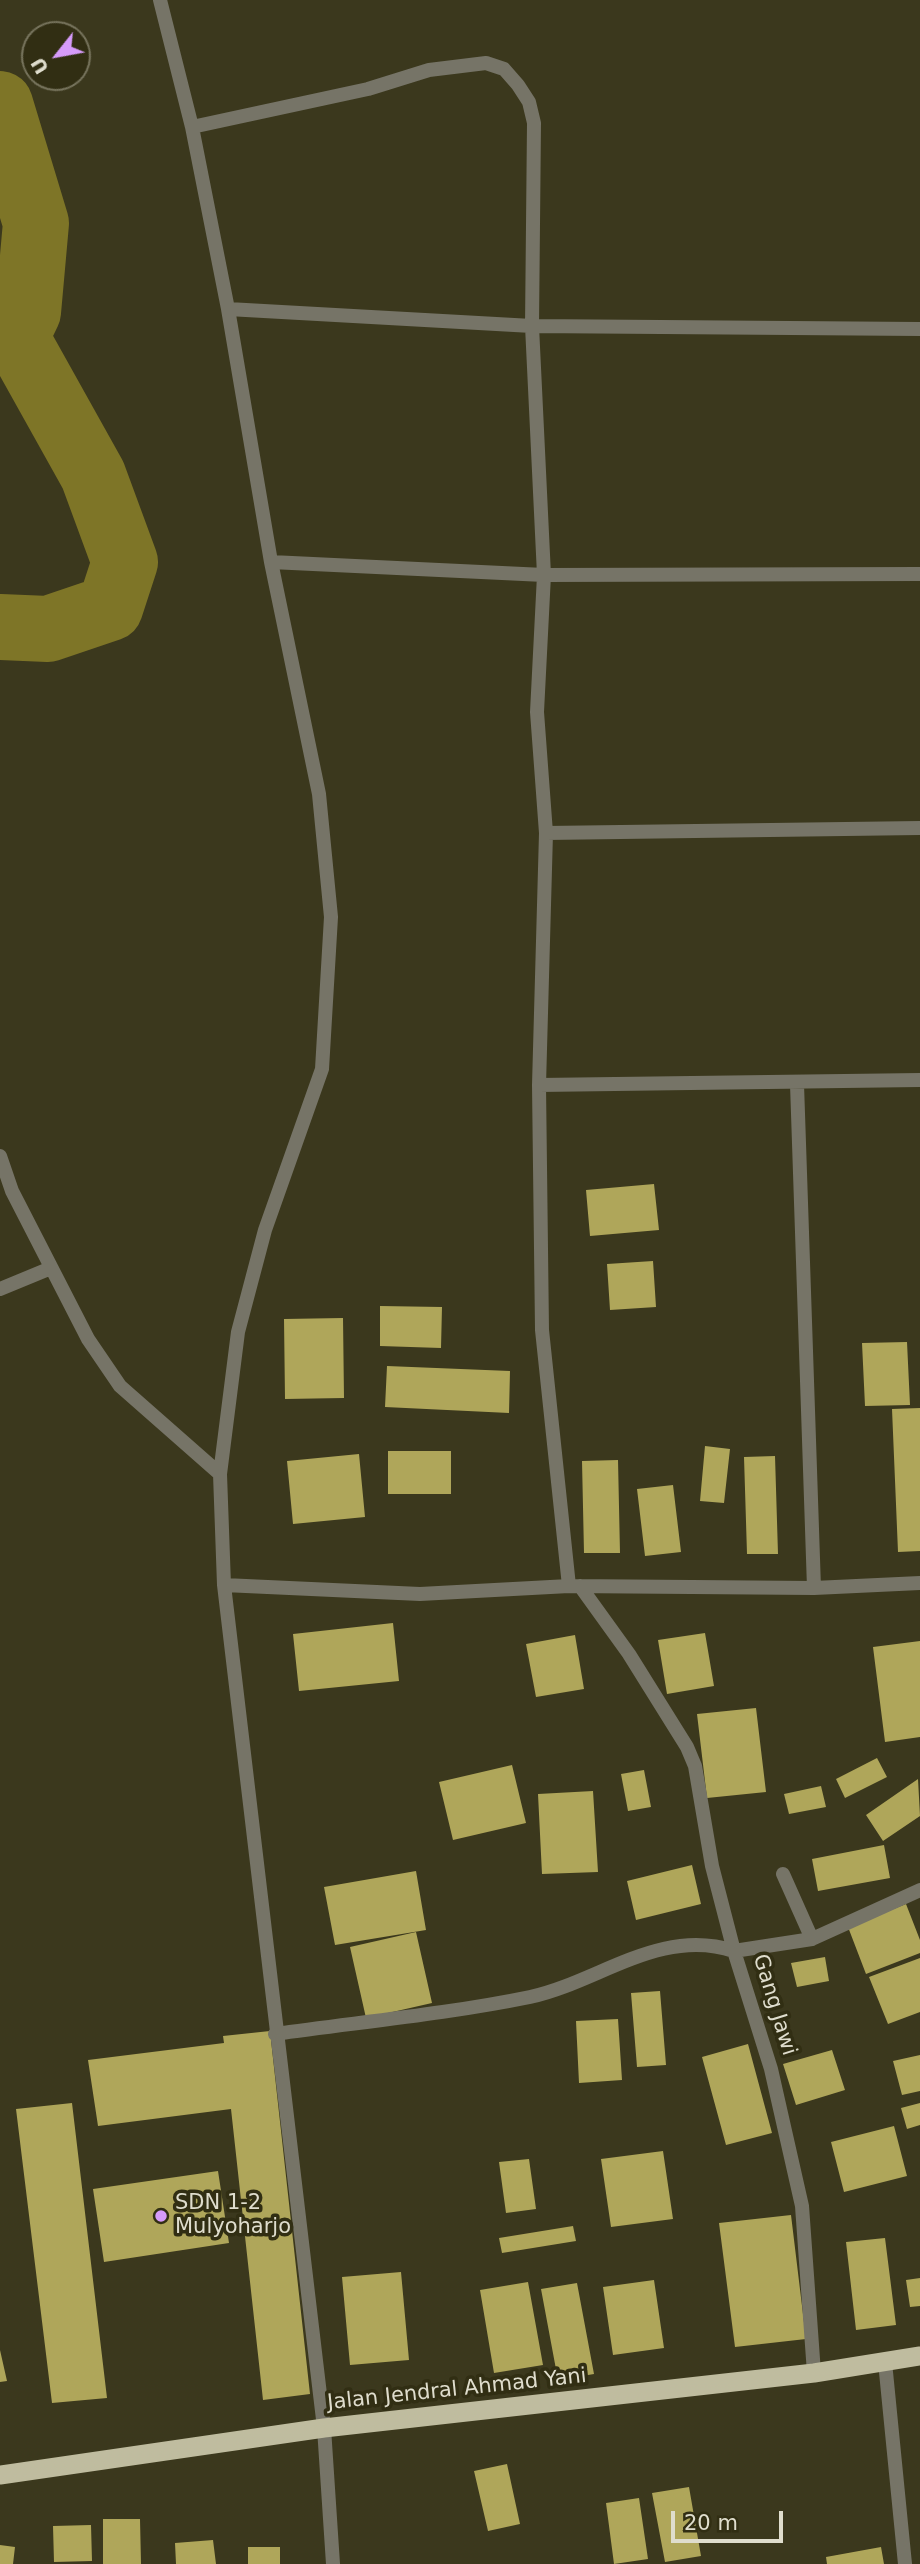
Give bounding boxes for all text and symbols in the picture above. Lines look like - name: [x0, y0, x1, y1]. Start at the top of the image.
- north arrow: [21, 21, 91, 91]
- text: U: [26, 54, 53, 78]
- street label: Gang Jawi: [747, 1951, 801, 2059]
- place label: SDN 1-2 Mulyoharjo: [175, 2191, 291, 2241]
- marker: SDN 1-2 Mulyoharjo: [153, 2208, 169, 2224]
- street label: Jalan Jendral Ahmad Yani: [326, 2364, 588, 2416]
- scale bar: [675, 2498, 787, 2542]
- text: 20 m: [684, 2511, 738, 2535]

